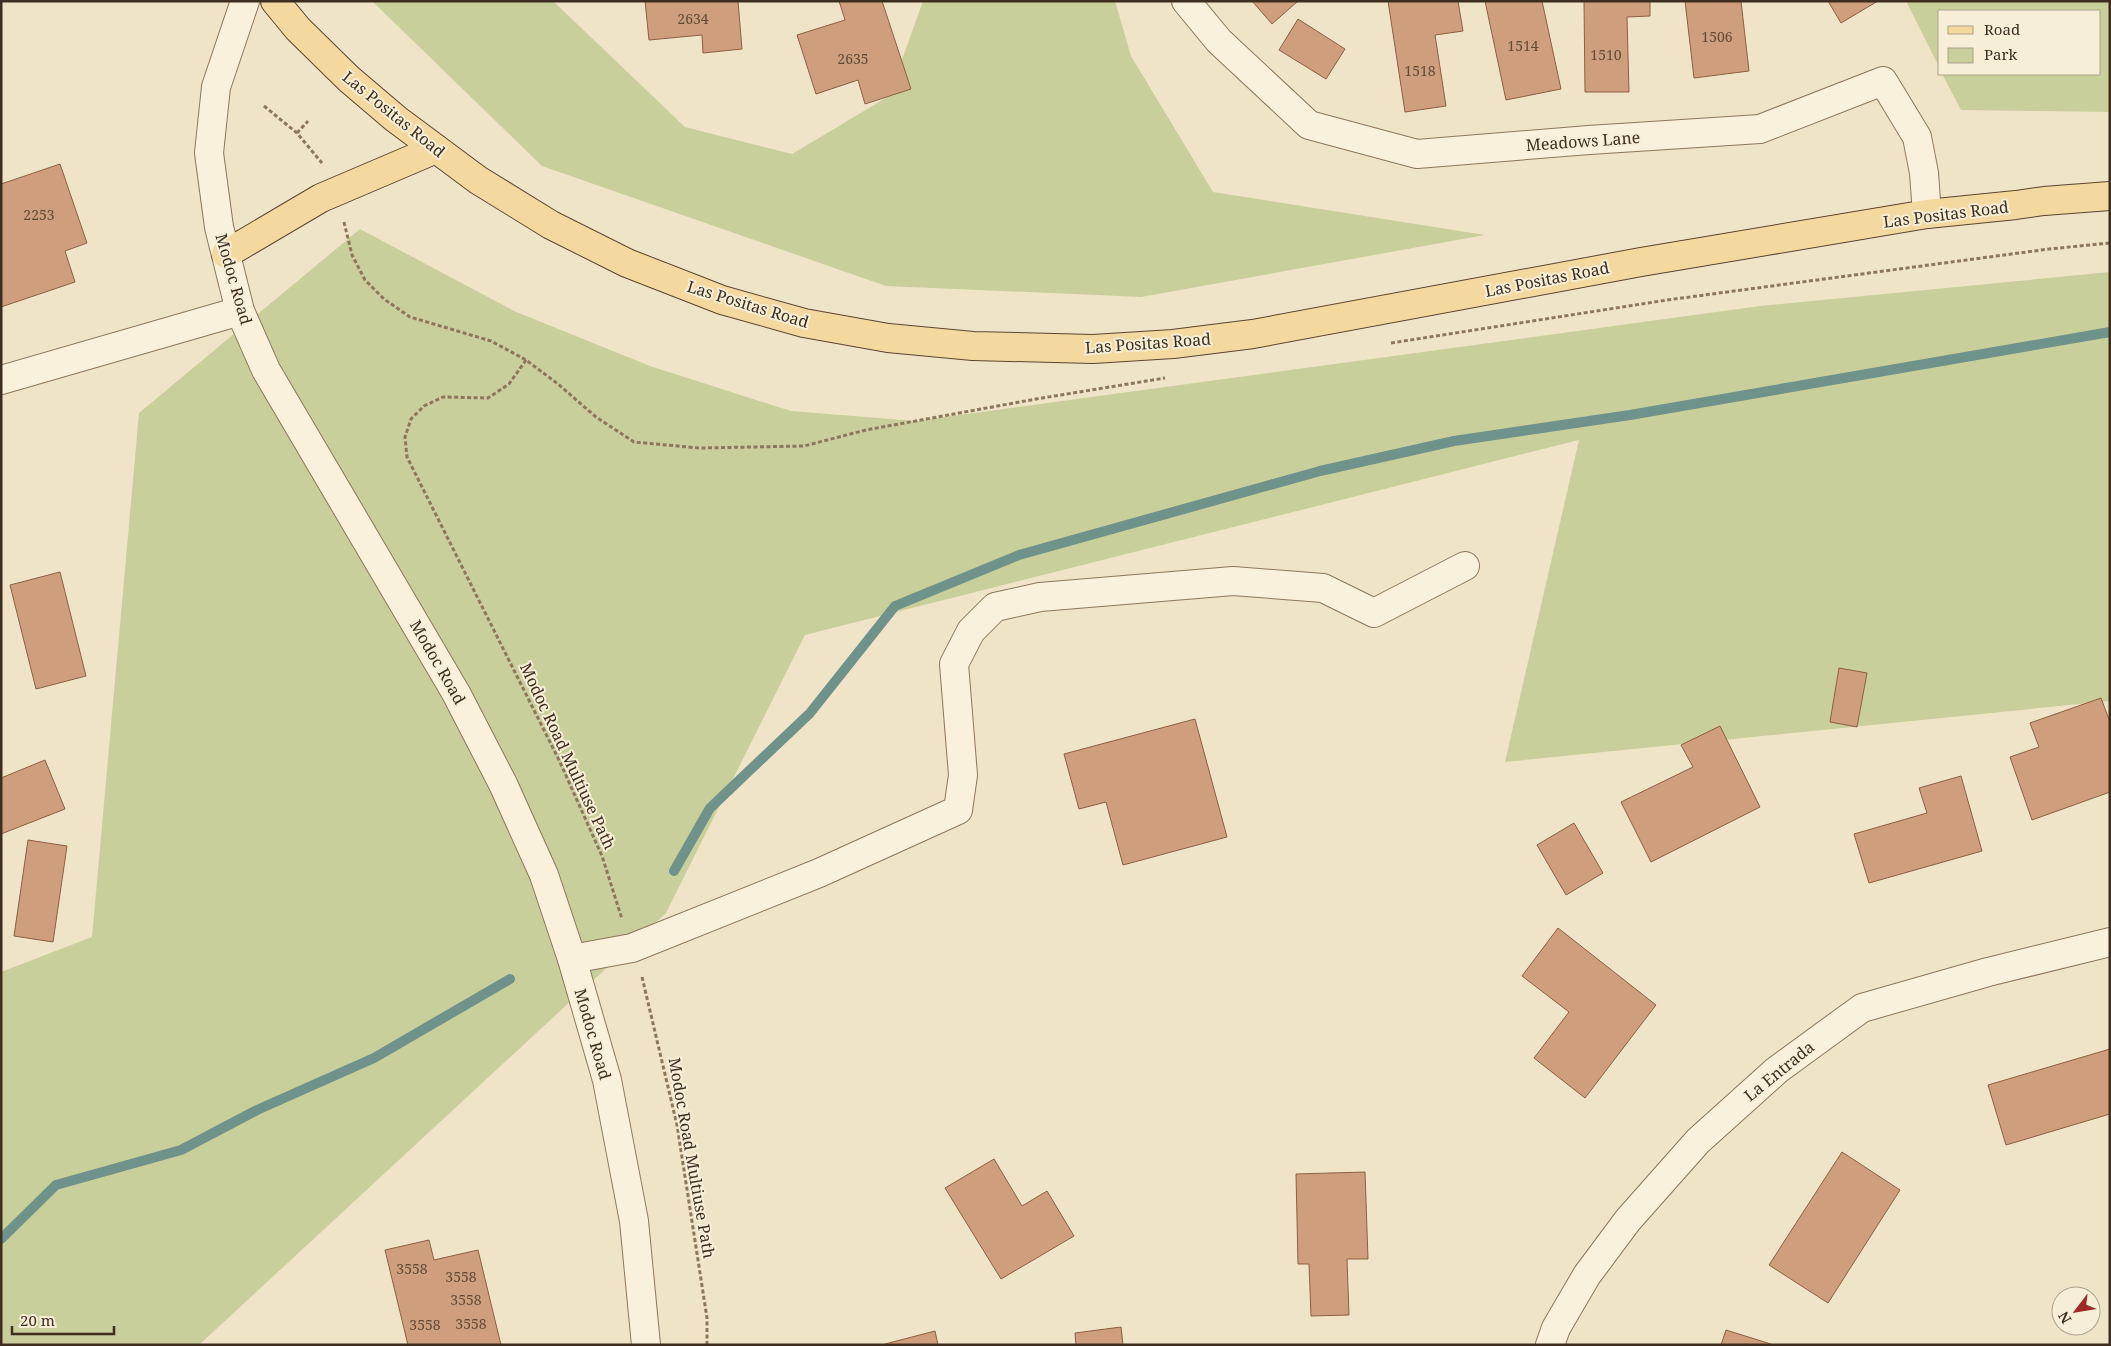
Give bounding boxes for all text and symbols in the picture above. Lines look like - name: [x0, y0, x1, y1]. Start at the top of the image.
- house number: 2634: [677, 9, 709, 28]
- legend: [1938, 10, 2101, 75]
- text: Road: [1984, 19, 2020, 39]
- house number: 1506: [1701, 27, 1733, 46]
- house number: 1514: [1507, 36, 1539, 55]
- text: Park: [1984, 44, 2018, 64]
- house number: 1510: [1590, 45, 1622, 64]
- house number: 2635: [837, 49, 869, 68]
- house number: 1518: [1404, 61, 1436, 80]
- street label: Las Positas Road: [338, 66, 450, 162]
- street label: Meadows Lane: [1525, 126, 1641, 156]
- street label: Las Positas Road: [1882, 195, 2010, 233]
- house number: 2253: [23, 205, 55, 224]
- street label: Modoc Road: [210, 231, 258, 327]
- street label: Las Positas Road: [1483, 256, 1611, 302]
- street label: Las Positas Road: [684, 275, 812, 333]
- street label: Las Positas Road: [1084, 328, 1212, 358]
- street label: Modoc Road: [405, 616, 471, 708]
- street label: Modoc Road Multiuse Path: [515, 659, 621, 853]
- street label: Modoc Road: [569, 986, 617, 1082]
- street label: La Entrada: [1739, 1036, 1819, 1106]
- street label: Modoc Road Multiuse Path: [663, 1056, 721, 1260]
- house number: 3558: [396, 1259, 428, 1278]
- house number: 3558: [445, 1267, 477, 1286]
- north arrow: [2051, 1286, 2101, 1336]
- house number: 3558: [450, 1290, 482, 1309]
- scale bar: [12, 1304, 115, 1336]
- text: N: [2053, 1308, 2075, 1328]
- text: 20 m: [20, 1310, 55, 1330]
- house number: 3558: [455, 1314, 487, 1333]
- house number: 3558: [409, 1315, 441, 1334]

